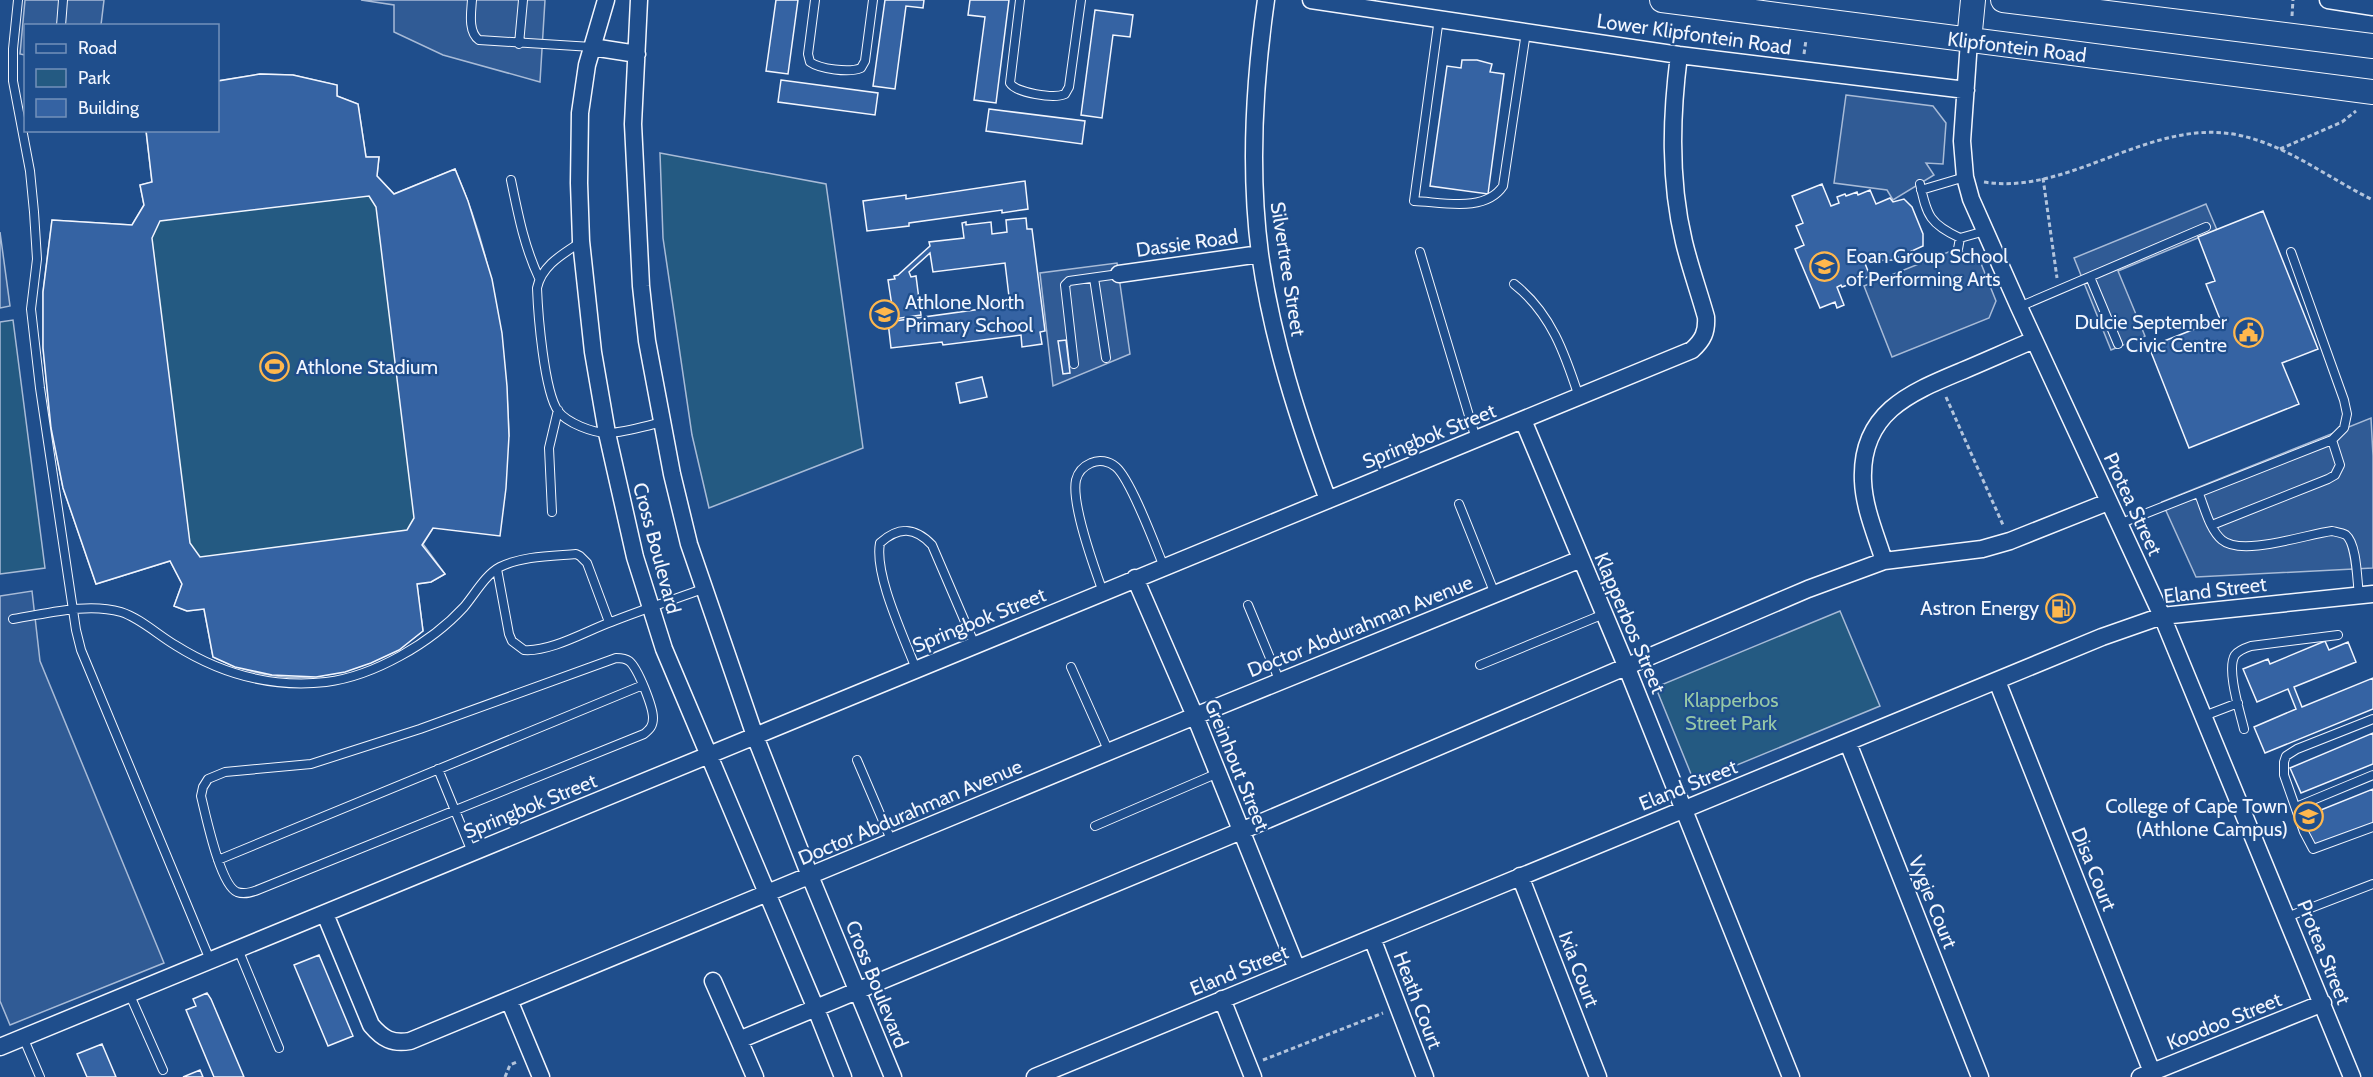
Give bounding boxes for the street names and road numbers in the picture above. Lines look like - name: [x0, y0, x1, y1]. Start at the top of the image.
- street label: Lower Klipfontein Road: [1595, 8, 1793, 60]
- street label: Klipfontein Road: [1946, 27, 2088, 67]
- street label: Silvertree Street: [1266, 200, 1311, 338]
- street label: Dassie Road: [1134, 224, 1240, 262]
- street label: Springbok Street: [1359, 398, 1499, 474]
- street label: Protea Street: [2099, 449, 2167, 559]
- street label: Cross Boulevard: [628, 480, 686, 616]
- street label: Klapperbos Street: [1589, 549, 1671, 697]
- street label: Doctor Abdurahman Avenue: [1244, 570, 1476, 682]
- street label: Eland Street: [2162, 572, 2268, 608]
- street label: Springbok Street: [909, 582, 1049, 658]
- street label: Greinhout Street: [1200, 696, 1274, 835]
- street label: Doctor Abdurahman Avenue: [794, 754, 1026, 870]
- street label: Eland Street: [1635, 754, 1741, 816]
- street label: Springbok Street: [460, 768, 600, 844]
- street label: Disa Court: [2066, 824, 2122, 914]
- street label: Vygie Court: [1904, 852, 1963, 952]
- street label: Protea Street: [2292, 896, 2356, 1008]
- street label: Cross Boulevard: [841, 917, 913, 1051]
- street label: Ixia Court: [1554, 928, 1605, 1011]
- street label: Eland Street: [1186, 939, 1292, 1001]
- street label: Heath Court: [1388, 948, 1448, 1052]
- street label: Koodoo Street: [2163, 987, 2285, 1055]

